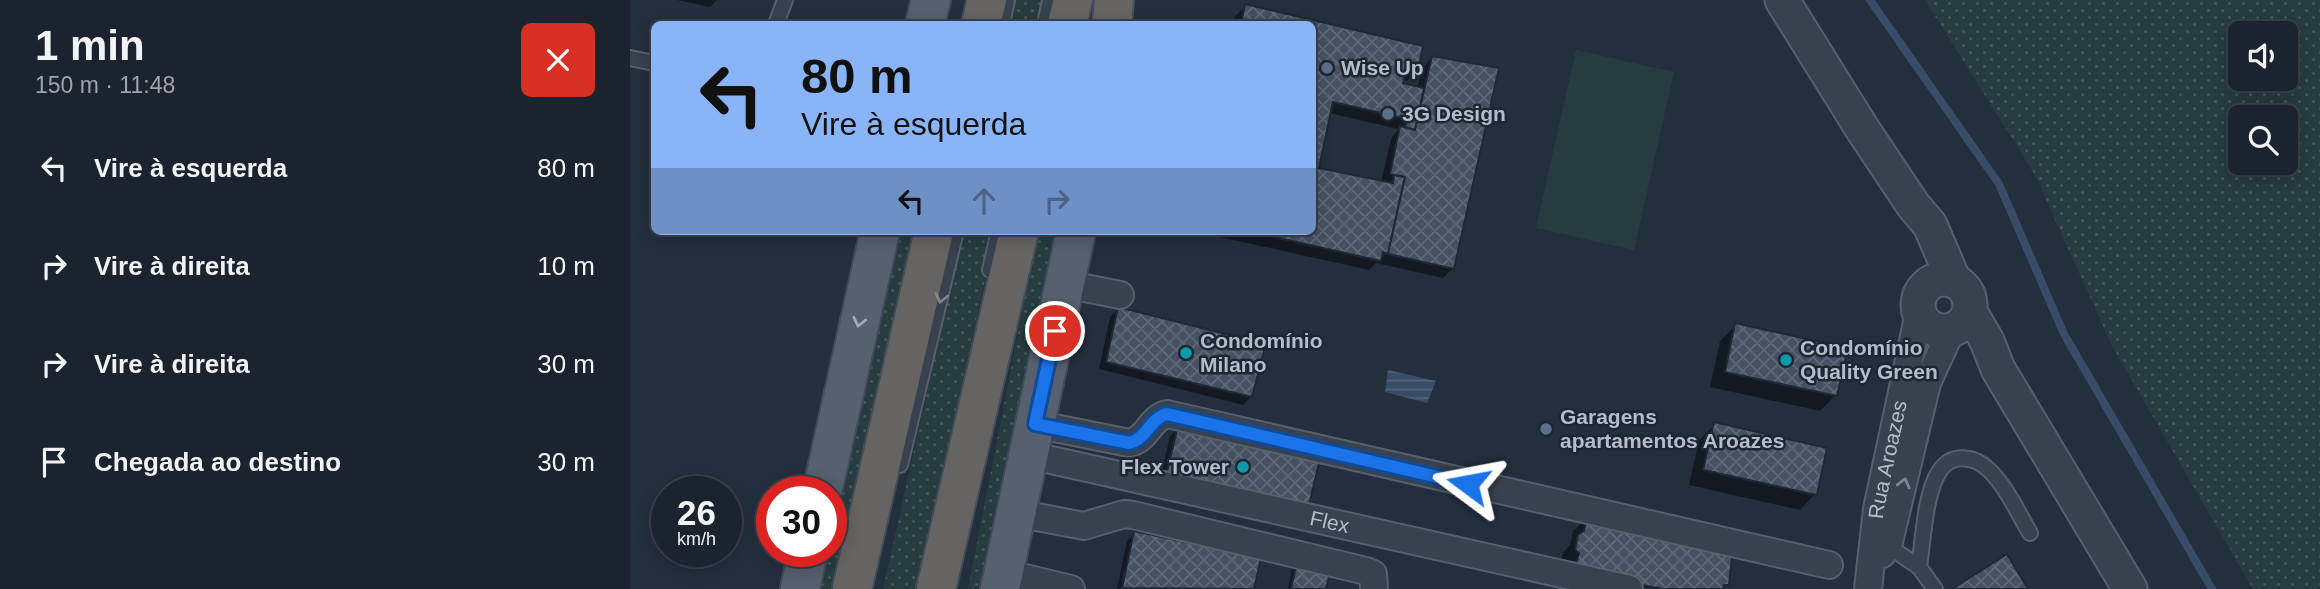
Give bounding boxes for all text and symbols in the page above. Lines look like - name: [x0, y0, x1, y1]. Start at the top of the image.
- map controls: [2228, 21, 2298, 175]
- button: sound: [2228, 21, 2298, 91]
- text: 1 min: [35, 22, 145, 69]
- button: close: [521, 23, 595, 97]
- icon: left: [686, 49, 777, 140]
- text: 80 m: [801, 49, 913, 103]
- place label: Wise Up: [1341, 56, 1424, 79]
- marker: Wise Up: [1319, 60, 1335, 76]
- text: 150 m · 11:48: [35, 72, 175, 98]
- place label: 3G Design: [1402, 102, 1506, 125]
- button: search: [2228, 105, 2298, 175]
- text: Vire à esquerda: [801, 106, 1026, 142]
- marker: 3G Design: [1380, 106, 1396, 122]
- icon: left: [35, 149, 73, 187]
- text: Vire à esquerda: [94, 153, 287, 183]
- text: 80 m: [537, 153, 595, 183]
- icon: left: [892, 182, 930, 220]
- icon: ahead: [965, 182, 1003, 220]
- icon: right: [1038, 182, 1076, 220]
- icon: right: [35, 247, 73, 285]
- text: Vire à direita: [94, 251, 250, 281]
- text: 10 m: [537, 251, 595, 281]
- one-way arrow: [934, 292, 949, 304]
- pin: [1025, 301, 1085, 361]
- icon: arrive: [1036, 312, 1074, 350]
- one-way arrow: [853, 315, 868, 327]
- place label: Condomínio Milano: [1200, 329, 1322, 376]
- place label: Condomínio Quality Green: [1800, 336, 1938, 383]
- icon: right: [35, 345, 73, 383]
- marker: Condomínio Milano: [1178, 345, 1194, 361]
- text: Vire à direita: [94, 349, 250, 379]
- text: 30 m: [537, 349, 595, 379]
- marker: Condomínio Quality Green: [1778, 352, 1794, 368]
- street label: Rua Aroazes: [1864, 398, 1911, 520]
- place label: Garagens apartamentos Aroazes: [1560, 405, 1784, 452]
- marker: Garagens apartamentos Aroazes: [1538, 421, 1554, 437]
- icon: arrive: [35, 443, 73, 481]
- text: Chegada ao destino: [94, 447, 341, 477]
- text: 30 m: [537, 447, 595, 477]
- position arrow: [1431, 447, 1505, 521]
- place label: Flex Tower: [1121, 455, 1229, 478]
- marker: Flex Tower: [1235, 459, 1251, 475]
- speed limit sign: 30: [756, 476, 847, 567]
- one-way arrow: [1896, 477, 1910, 489]
- text: 26: [677, 493, 716, 532]
- street label: Flex: [1308, 506, 1352, 537]
- text: km/h: [677, 529, 716, 549]

